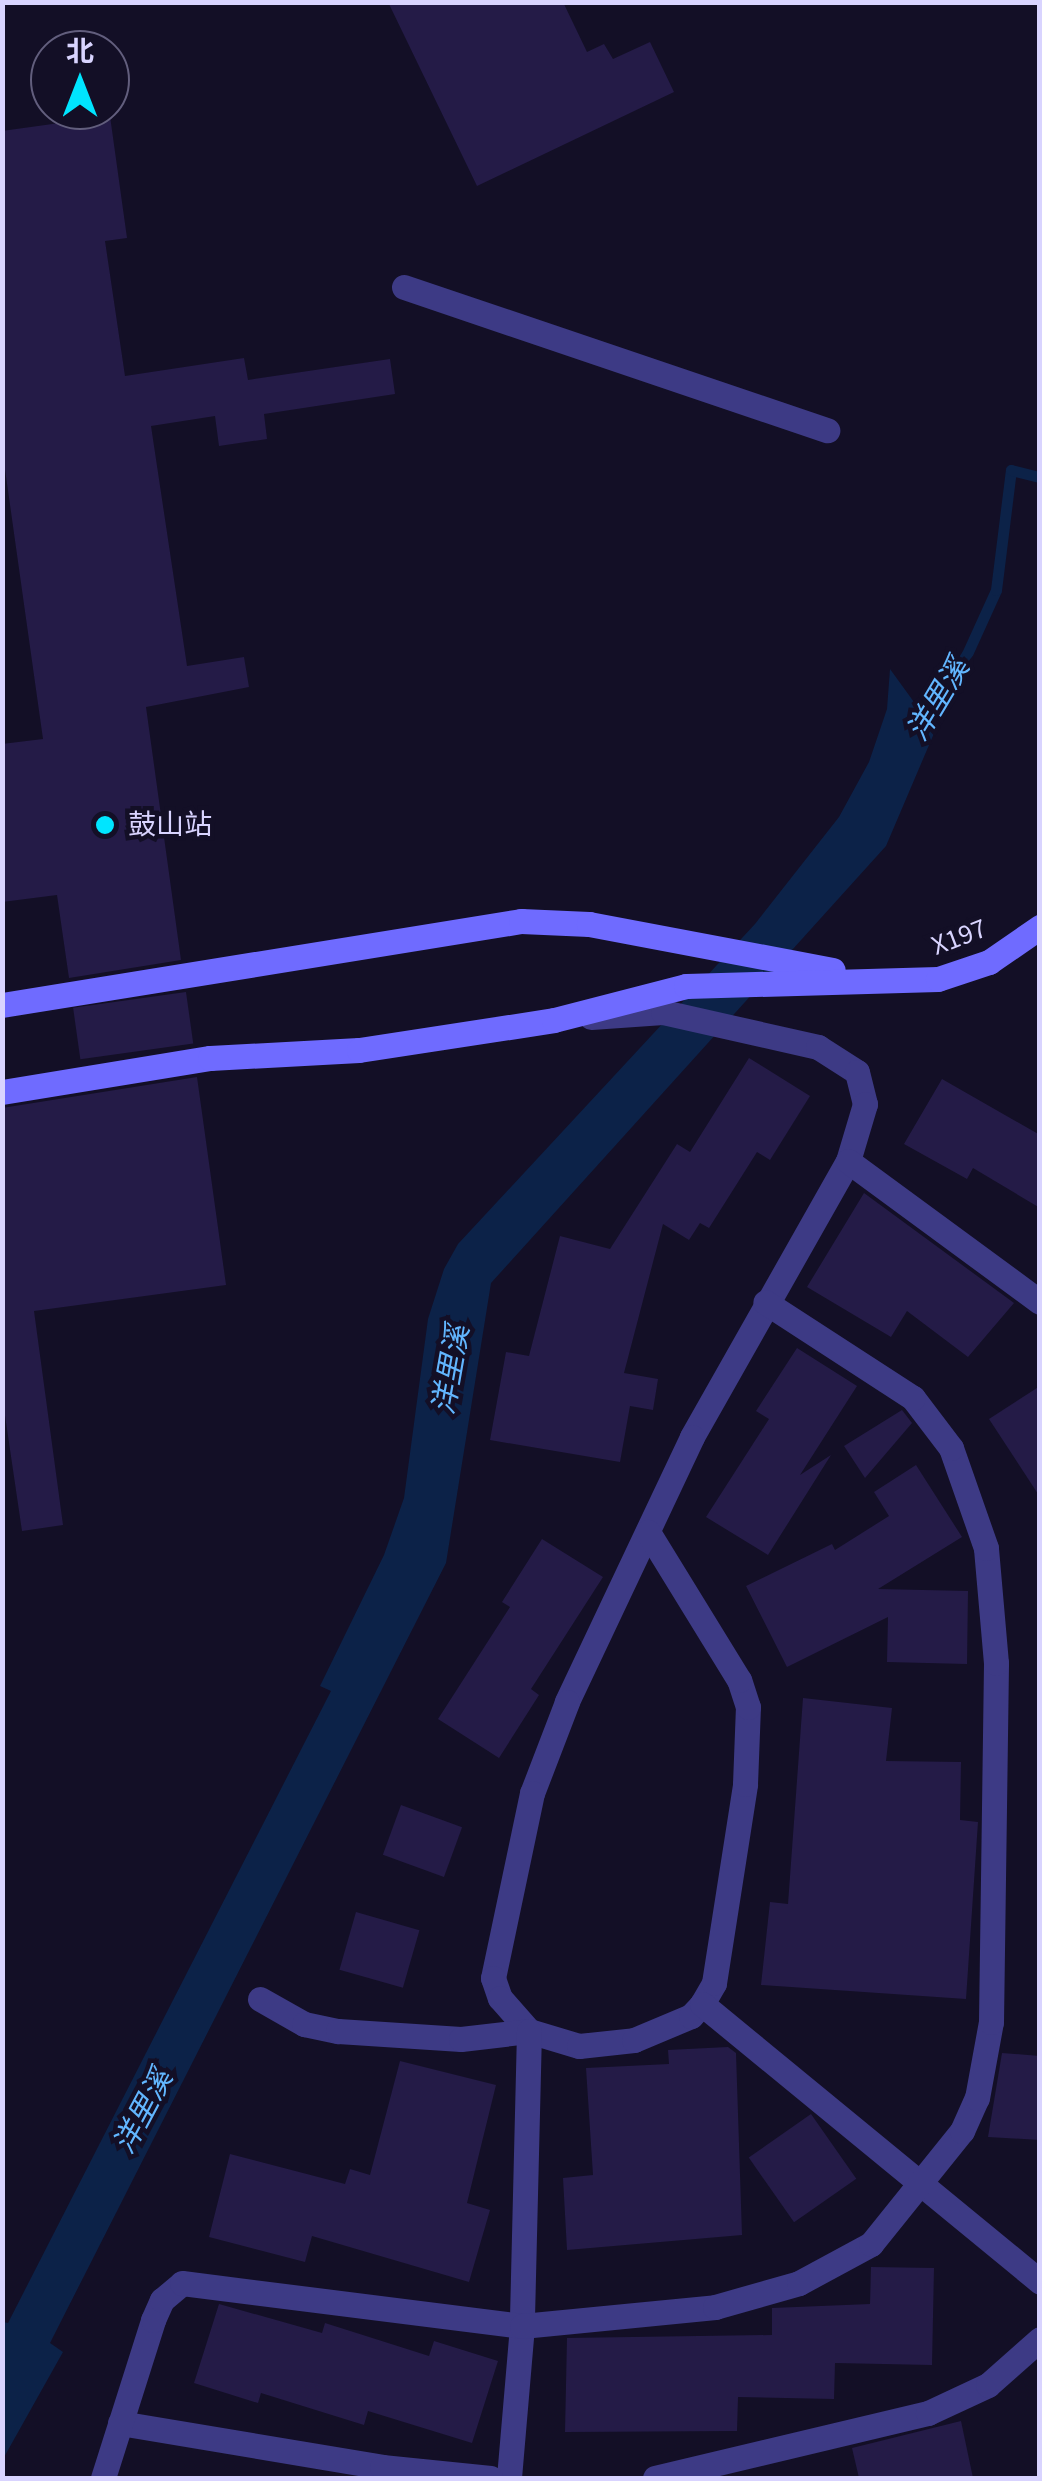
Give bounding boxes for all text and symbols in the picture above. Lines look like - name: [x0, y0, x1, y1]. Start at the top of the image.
- north arrow: [30, 30, 130, 130]
- text: 北: [66, 32, 94, 72]
- water label: 洋里溪: [900, 652, 978, 748]
- place label: 鼓山站: [128, 808, 212, 842]
- marker: 鼓山站: [92, 812, 118, 838]
- street label: X197: [927, 911, 991, 963]
- water label: 洋里溪: [426, 1323, 478, 1417]
- water label: 洋里溪: [107, 2064, 181, 2160]

